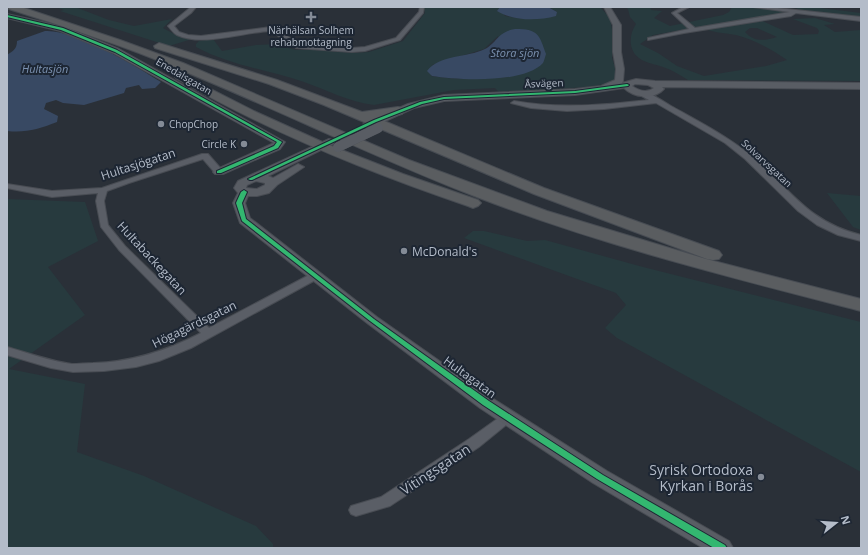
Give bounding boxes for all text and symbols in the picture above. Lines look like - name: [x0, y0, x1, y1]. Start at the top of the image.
- marker: Närhälsan Solhem rehabmottagning: [305, 11, 317, 23]
- place label: Närhälsan Solhem rehabmottagning: [268, 23, 354, 49]
- water label: Stora sjön: [491, 45, 539, 60]
- street label: Enedalsgatan: [153, 54, 215, 98]
- water label: Hultasjön: [22, 61, 68, 76]
- street label: Åsvägen: [524, 75, 564, 91]
- place label: ChopChop: [169, 117, 218, 131]
- marker: ChopChop: [156, 119, 166, 129]
- street label: Solvarvsgatan: [739, 136, 795, 190]
- place label: Circle K: [201, 137, 237, 151]
- marker: Circle K: [239, 139, 249, 149]
- street label: Hultasjögatan: [98, 144, 178, 184]
- street label: Hultabackegatan: [114, 218, 190, 298]
- place label: McDonald's: [412, 243, 477, 260]
- marker: McDonald's: [399, 246, 409, 256]
- street label: Högagärdsgatan: [149, 296, 239, 352]
- street label: Hultagatan: [440, 352, 500, 402]
- street label: Vitingsgatan: [396, 439, 474, 499]
- place label: Syrisk Ortodoxa Kyrkan i Borås: [649, 460, 753, 495]
- marker: Syrisk Ortodoxa Kyrkan i Borås: [756, 472, 766, 482]
- north arrow: [816, 503, 856, 543]
- text: N: [838, 513, 855, 526]

